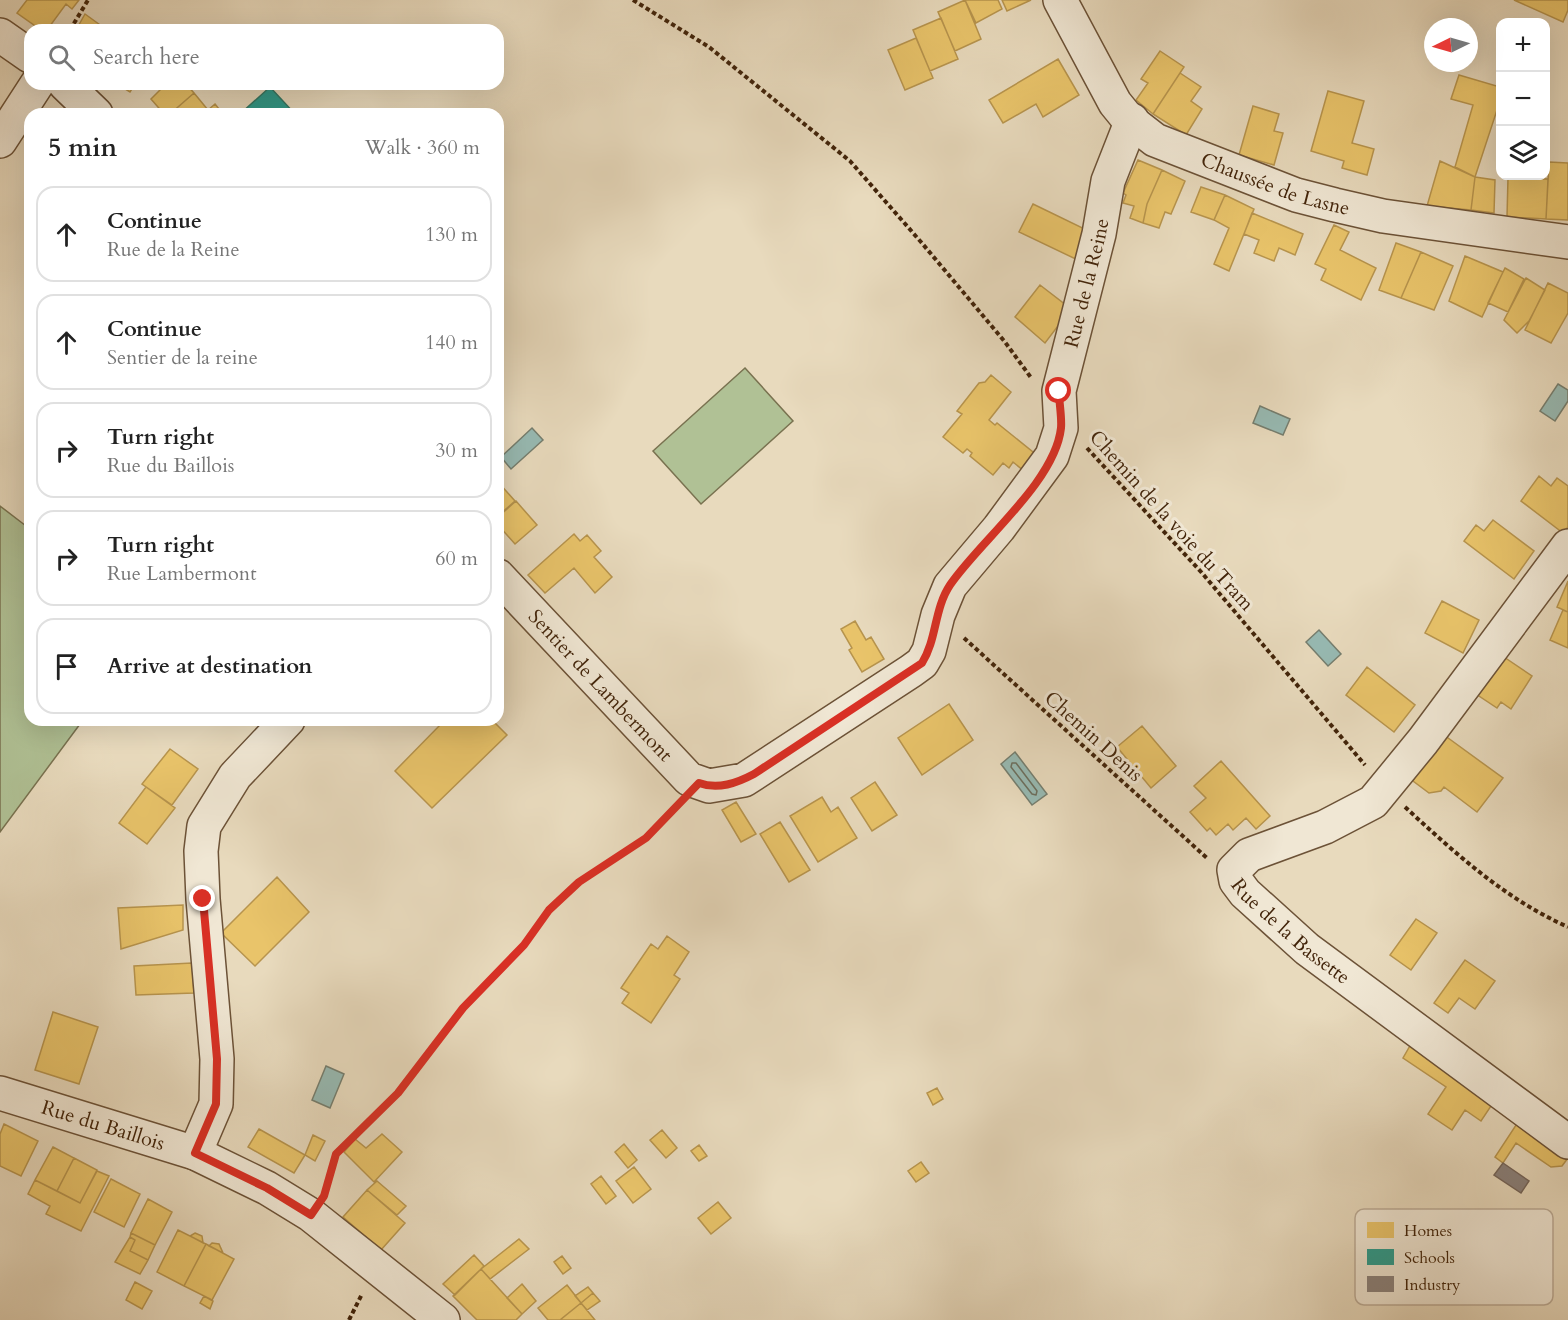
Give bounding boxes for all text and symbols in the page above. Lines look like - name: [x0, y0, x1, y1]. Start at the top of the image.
- north arrow: [1424, 18, 1478, 72]
- map controls: [1496, 18, 1550, 180]
- button: +: [1496, 18, 1550, 72]
- search box: [24, 24, 504, 90]
- icon: search: [45, 41, 78, 74]
- text: Search here: [93, 42, 200, 72]
- button: −: [1496, 72, 1550, 126]
- button: layers: [1496, 126, 1550, 180]
- text: 5 min: [48, 130, 117, 165]
- text: Walk · 360 m: [365, 134, 480, 161]
- street label: Chaussée de Lasne: [1197, 146, 1352, 222]
- text: Continue: [107, 206, 202, 236]
- street label: Rue de la Reine: [1058, 216, 1115, 351]
- icon: ahead: [50, 218, 83, 251]
- text: 130 m: [425, 221, 478, 248]
- text: Rue de la Reine: [107, 236, 240, 263]
- text: Continue: [107, 314, 202, 344]
- icon: ahead: [50, 326, 83, 359]
- text: 140 m: [425, 329, 478, 356]
- text: Sentier de la reine: [107, 344, 258, 371]
- route start: [1045, 377, 1071, 403]
- text: Turn right: [107, 422, 214, 452]
- street label: Chemin de la voie du Tram: [1083, 424, 1260, 617]
- icon: right: [50, 434, 83, 467]
- text: 30 m: [435, 437, 478, 464]
- text: Rue du Baillois: [107, 452, 234, 479]
- text: Turn right: [107, 530, 214, 560]
- icon: right: [50, 542, 83, 575]
- text: 60 m: [435, 545, 478, 572]
- text: Rue Lambermont: [107, 560, 256, 587]
- street label: Sentier de Lambermont: [522, 604, 679, 768]
- icon: arrive: [50, 650, 83, 683]
- text: Arrive at destination: [107, 651, 312, 681]
- street label: Chemin Denis: [1039, 685, 1149, 788]
- street label: Rue de la Bassette: [1225, 873, 1356, 991]
- route end: [189, 885, 215, 911]
- street label: Rue du Baillois: [38, 1094, 168, 1157]
- legend: [1355, 1209, 1553, 1305]
- text: Homes: [1404, 1220, 1452, 1242]
- text: Schools: [1404, 1247, 1455, 1269]
- text: Industry: [1404, 1274, 1461, 1296]

